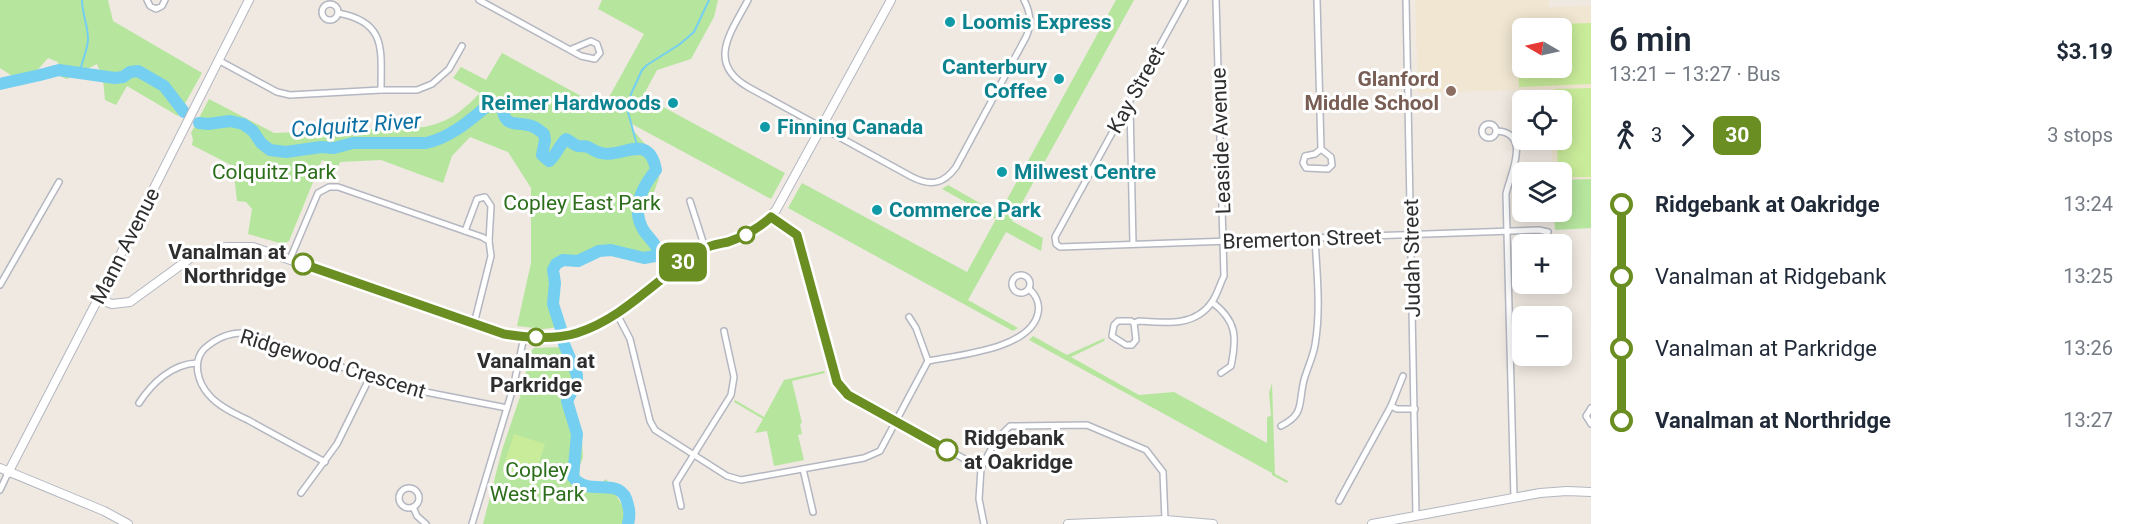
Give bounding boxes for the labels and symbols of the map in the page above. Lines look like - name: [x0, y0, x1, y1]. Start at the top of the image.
- place label: Loomis Express: [962, 10, 1112, 34]
- marker: Loomis Express: [943, 15, 957, 29]
- north arrow: [1512, 18, 1572, 78]
- street label: Kay Street: [1102, 43, 1170, 137]
- place label: Canterbury Coffee: [942, 55, 1047, 103]
- street label: Leaside Avenue: [1206, 67, 1236, 215]
- place label: Glanford Middle School: [1304, 67, 1439, 115]
- marker: Canterbury Coffee: [1052, 72, 1066, 86]
- marker: Glanford Middle School: [1444, 84, 1458, 98]
- place label: Reimer Hardwoods: [481, 91, 661, 115]
- marker: Reimer Hardwoods: [666, 96, 680, 110]
- water label: Colquitz River: [290, 108, 423, 142]
- place label: Finning Canada: [777, 115, 923, 139]
- marker: Finning Canada: [758, 120, 772, 134]
- park label: Colquitz Park: [212, 160, 336, 184]
- place label: Milwest Centre: [1014, 160, 1156, 184]
- marker: Milwest Centre: [995, 165, 1009, 179]
- street label: Mann Avenue: [86, 184, 164, 308]
- park label: Copley East Park: [503, 191, 661, 215]
- place label: Commerce Park: [889, 198, 1042, 222]
- street label: Judah Street: [1399, 198, 1425, 318]
- marker: Commerce Park: [870, 203, 884, 217]
- street label: Bremerton Street: [1222, 224, 1382, 254]
- unlabelled marker: [737, 226, 755, 244]
- place label: Vanalman at Northridge: [168, 240, 286, 288]
- line badge: 30: [656, 242, 710, 282]
- marker: Vanalman at Northridge: [292, 253, 314, 275]
- street label: Ridgewood Crescent: [237, 324, 429, 404]
- marker: Vanalman at Parkridge: [527, 328, 545, 346]
- place label: Vanalman at Parkridge: [477, 349, 595, 397]
- place label: Ridgebank at Oakridge: [964, 426, 1073, 474]
- marker: Ridgebank at Oakridge: [936, 439, 958, 461]
- park label: Copley West Park: [490, 458, 585, 506]

